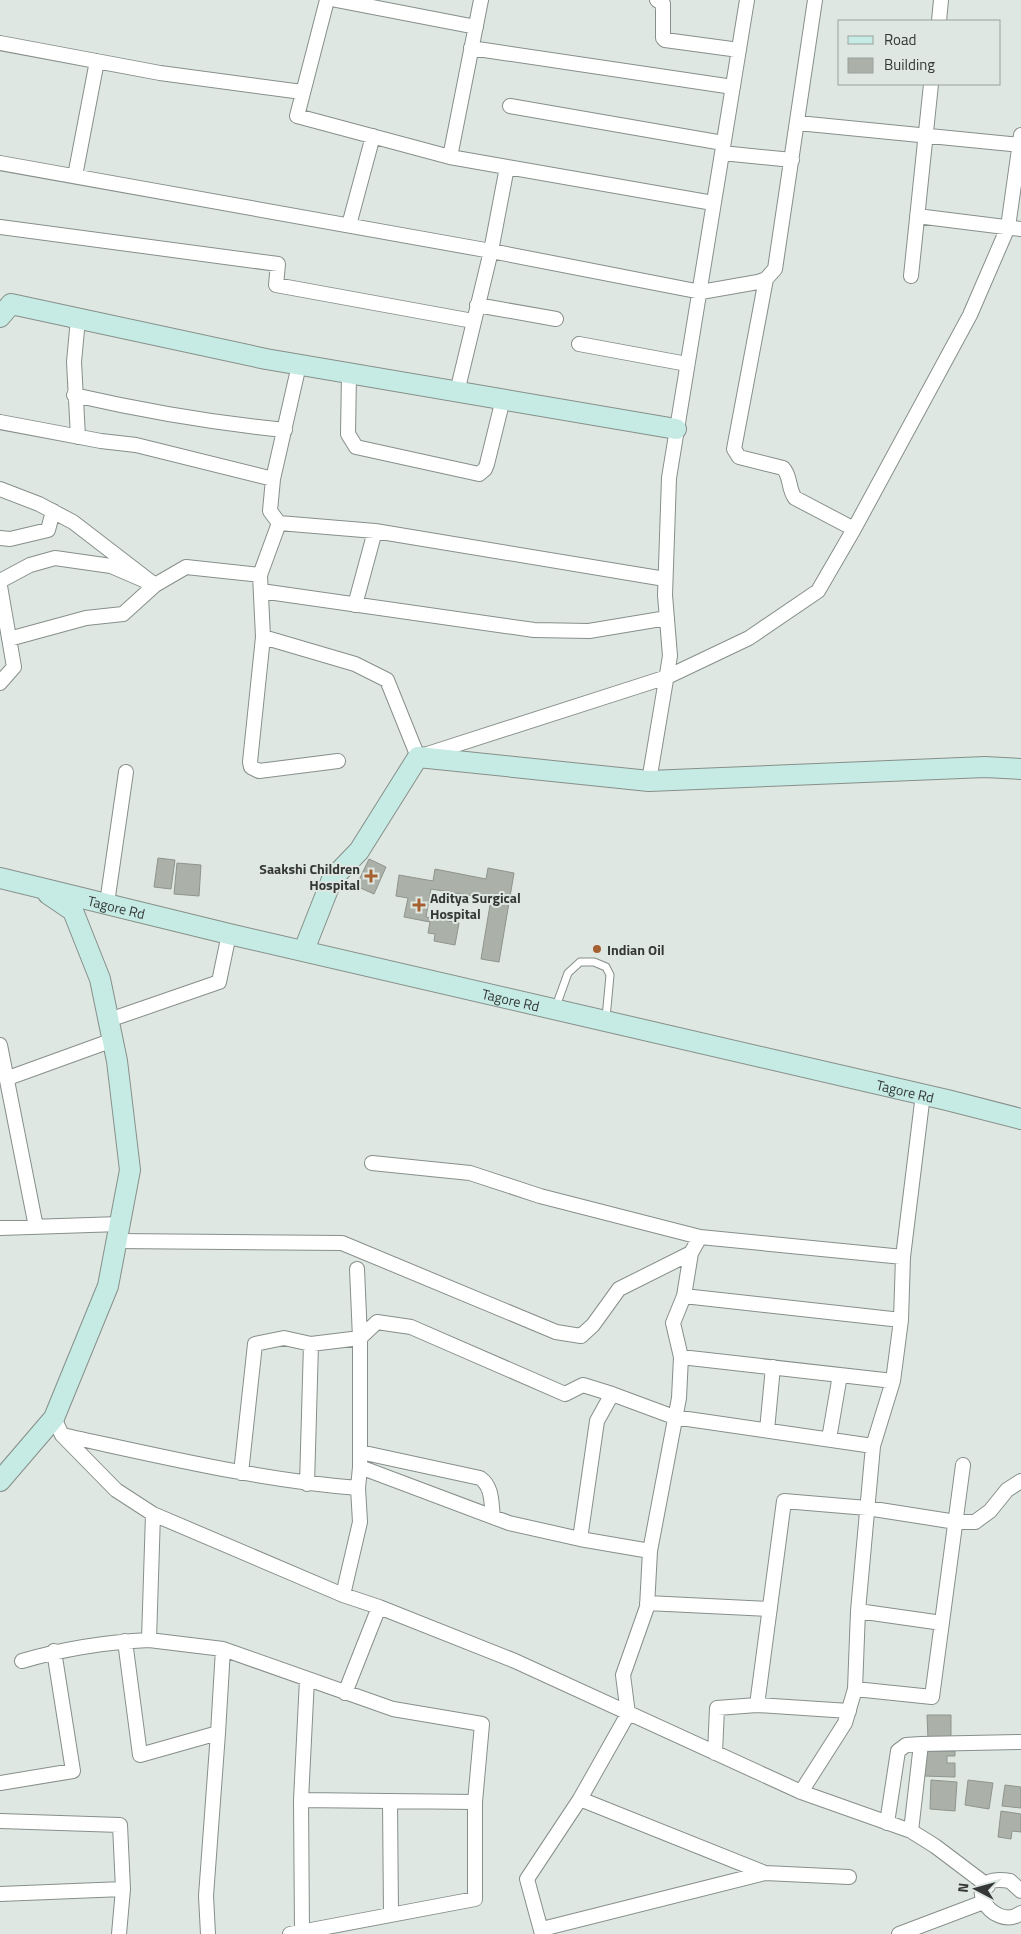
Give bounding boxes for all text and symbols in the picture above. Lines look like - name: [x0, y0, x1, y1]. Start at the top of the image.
- legend: [838, 20, 1001, 85]
- text: Road: [884, 28, 916, 51]
- text: Building: [884, 53, 935, 76]
- place label: Saakshi Children Hospital: [259, 858, 360, 895]
- marker: Saakshi Children Hospital: [364, 869, 378, 883]
- place label: Aditya Surgical Hospital: [430, 887, 521, 924]
- street label: Tagore Rd: [86, 889, 147, 924]
- marker: Aditya Surgical Hospital: [412, 898, 426, 912]
- place label: Indian Oil: [607, 939, 665, 960]
- marker: Indian Oil: [591, 943, 603, 955]
- street label: Tagore Rd: [480, 982, 542, 1016]
- street label: Tagore Rd: [875, 1074, 936, 1107]
- north arrow: [951, 1864, 1001, 1914]
- text: N: [952, 1882, 974, 1894]

